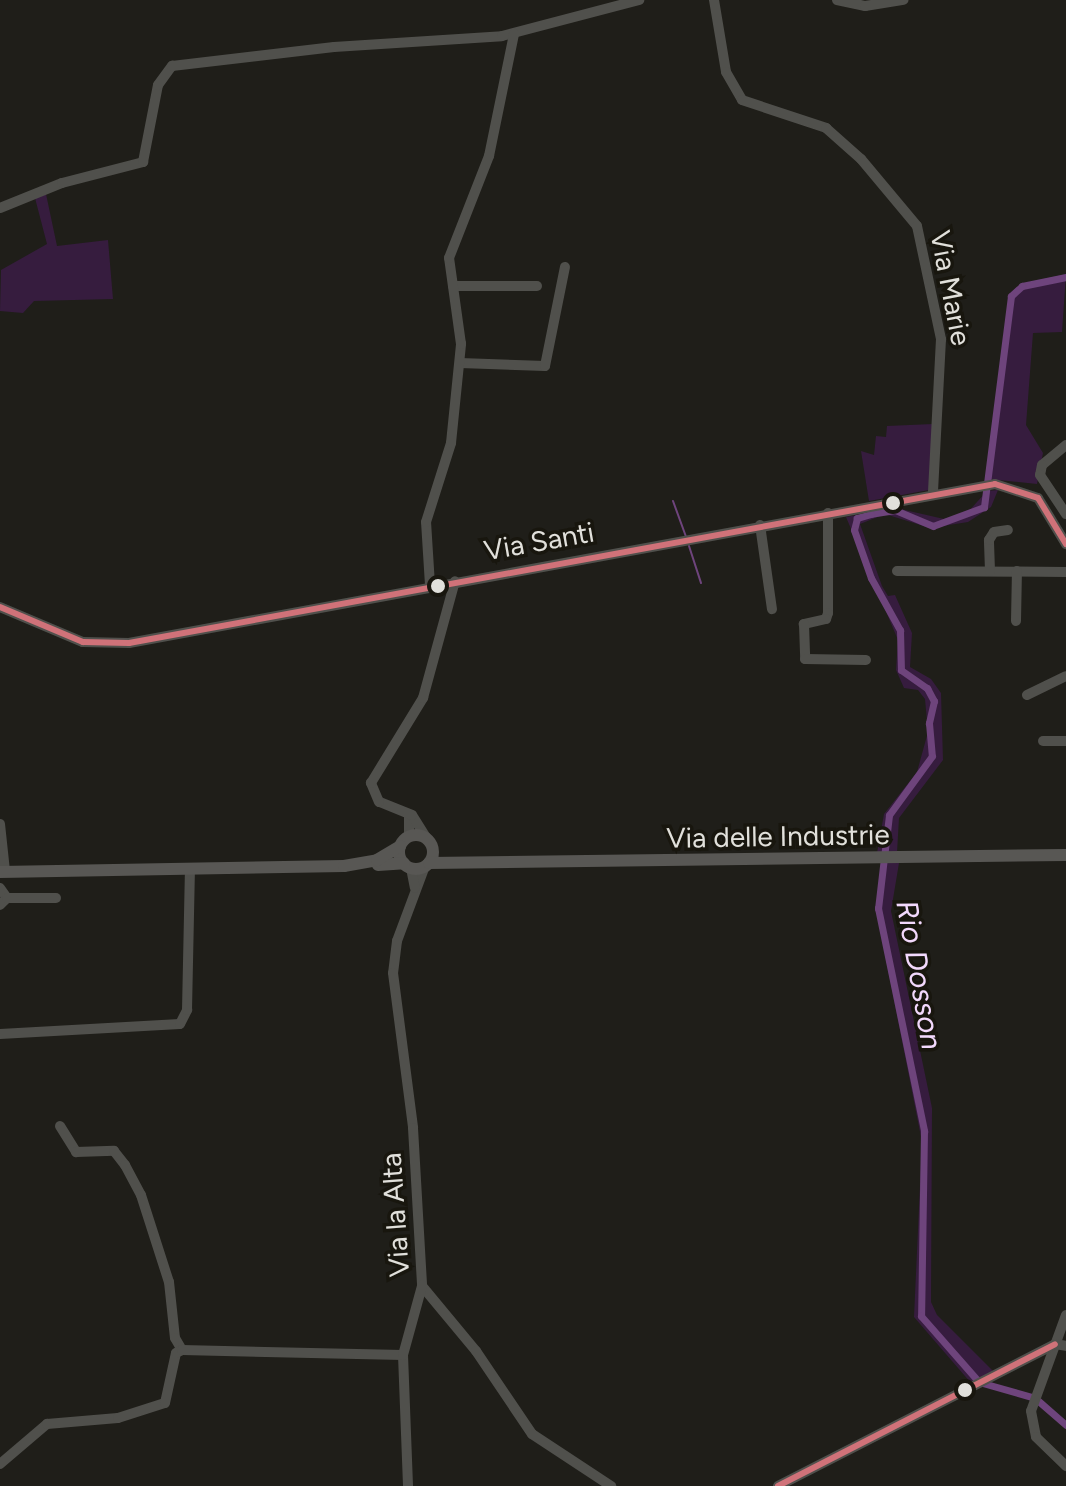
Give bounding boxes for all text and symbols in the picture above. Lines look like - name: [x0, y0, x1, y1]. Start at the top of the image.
- street label: Via Marie: [923, 228, 979, 348]
- unlabelled marker: [885, 495, 901, 511]
- street label: Via Santi: [481, 515, 597, 567]
- unlabelled marker: [430, 578, 446, 594]
- street label: Via delle Industrie: [666, 817, 890, 855]
- water label: Rio Dosson: [888, 898, 950, 1052]
- street label: Via la Alta: [374, 1152, 416, 1278]
- unlabelled marker: [957, 1382, 973, 1398]

